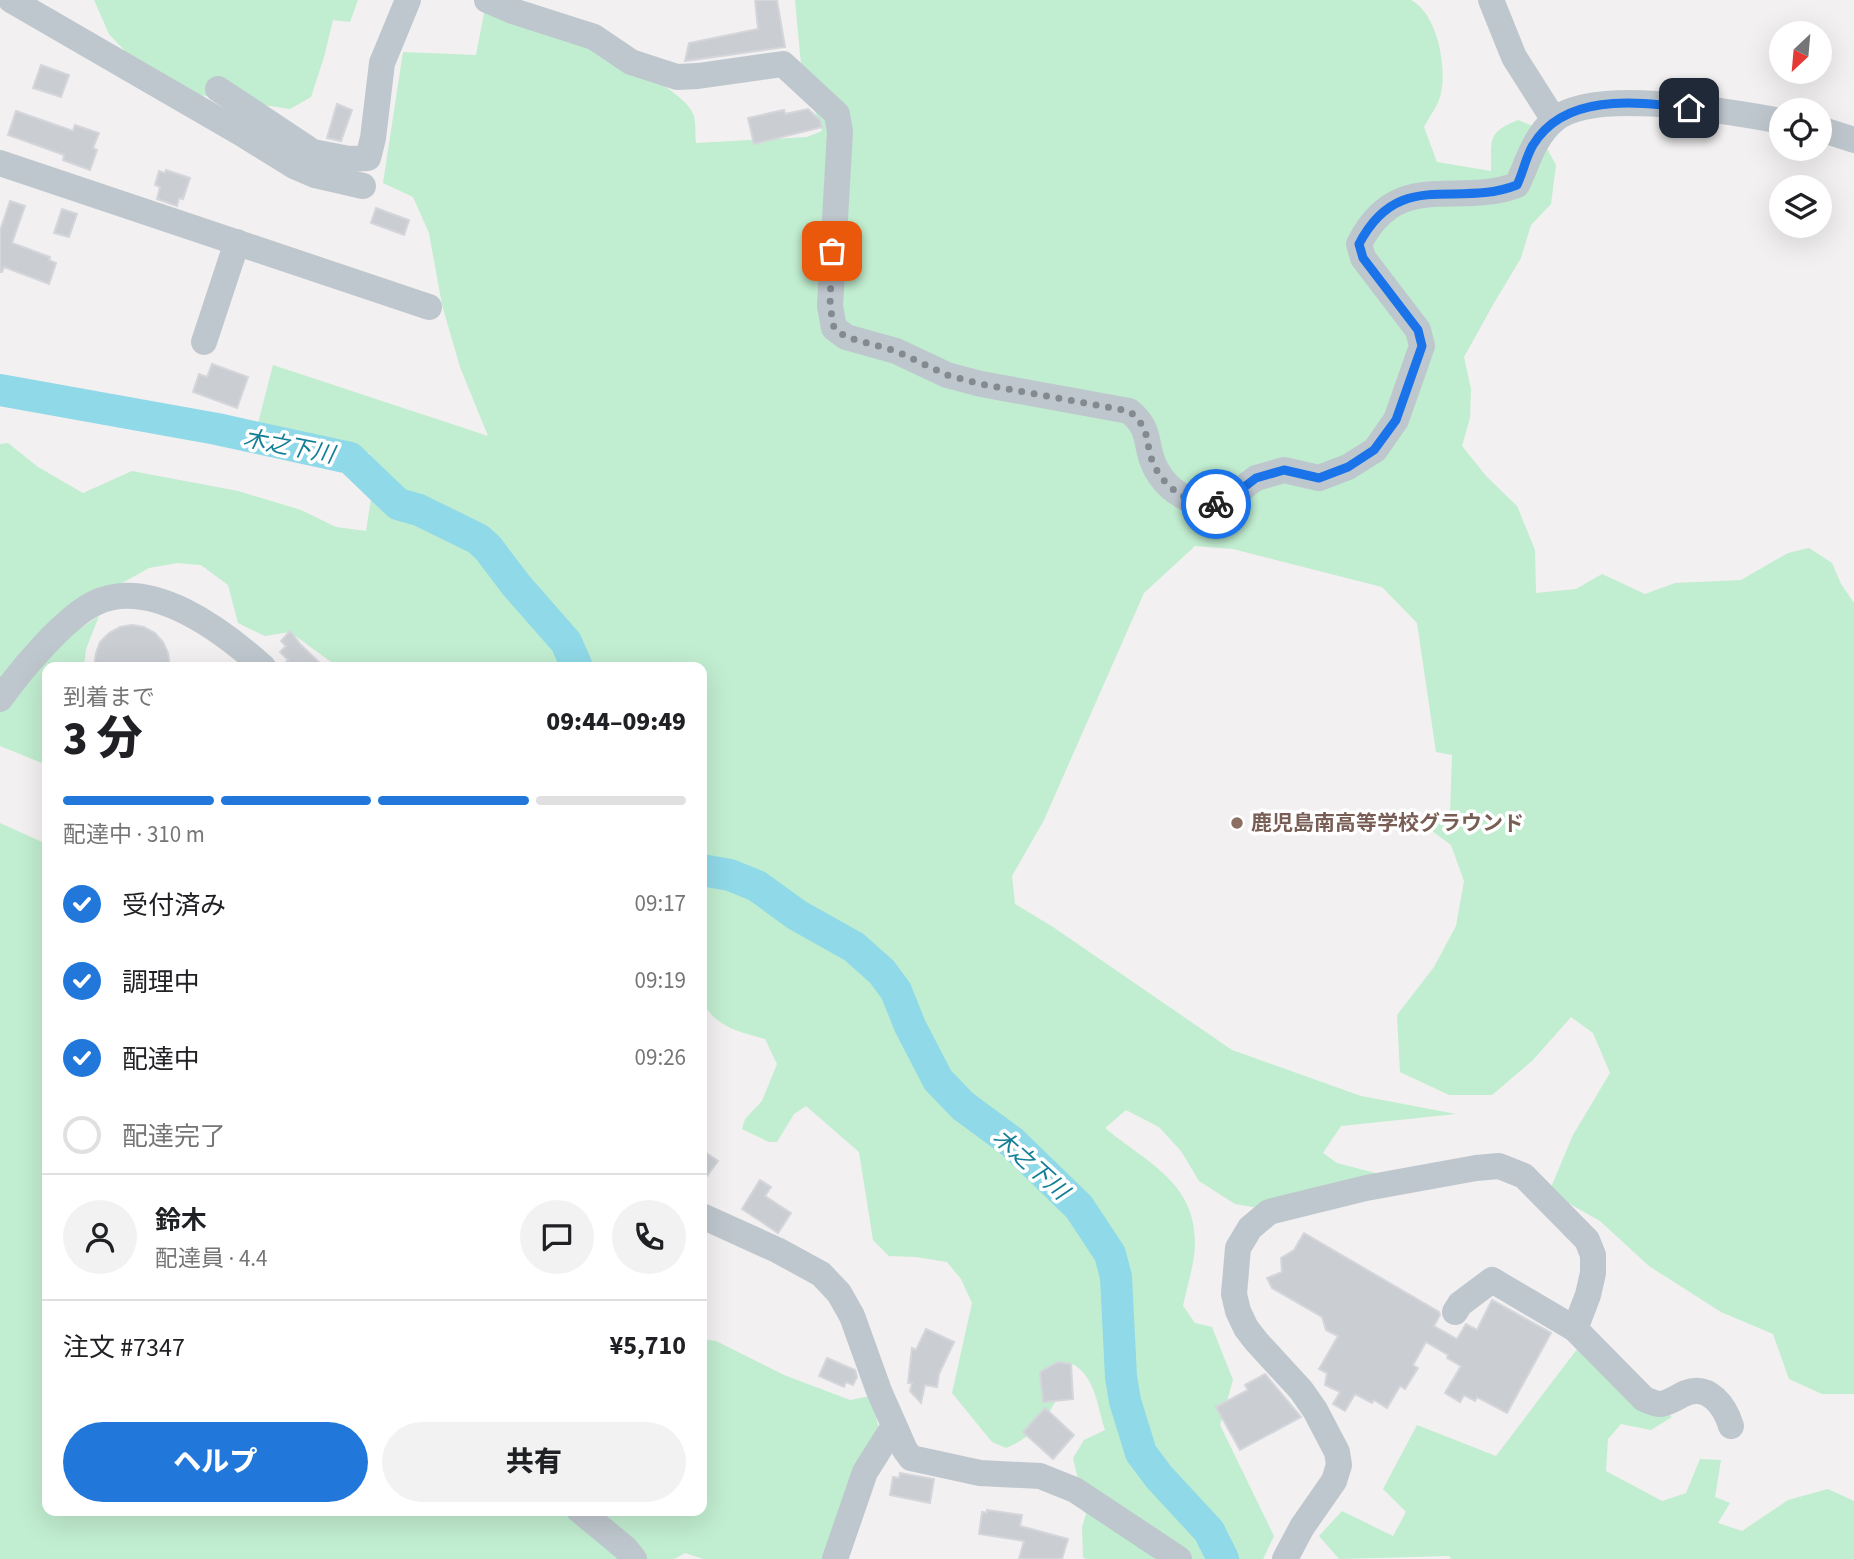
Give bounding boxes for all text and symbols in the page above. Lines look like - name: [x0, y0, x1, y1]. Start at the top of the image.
- north arrow: [1769, 21, 1832, 84]
- map controls: [1769, 21, 1832, 238]
- pin: [1659, 78, 1719, 138]
- icon: home: [1670, 89, 1708, 127]
- button: locate: [1769, 98, 1832, 161]
- button: layers: [1769, 175, 1832, 238]
- pin: [802, 221, 862, 281]
- icon: bag: [813, 232, 851, 270]
- water label: 木之下川: [241, 422, 340, 472]
- courier: [1181, 469, 1251, 539]
- icon: bike: [1197, 485, 1235, 523]
- text: 到着まで: [63, 681, 155, 714]
- text: 09:44–09:49: [546, 703, 686, 740]
- text: 3 分: [63, 707, 143, 772]
- place label: 鹿児島南高等学校グラウンド: [1251, 808, 1524, 838]
- marker: 鹿児島南高等学校グラウンド: [1229, 815, 1245, 831]
- text: 配達中 · 310 m: [63, 818, 205, 851]
- icon: check: [63, 885, 101, 923]
- text: 受付済み: [122, 887, 226, 924]
- text: 09:17: [635, 887, 686, 920]
- icon: check: [63, 962, 101, 1000]
- text: 調理中: [122, 964, 200, 1001]
- text: 09:19: [635, 964, 686, 997]
- icon: check: [63, 1039, 101, 1077]
- text: 配達中: [122, 1041, 200, 1078]
- text: 09:26: [635, 1041, 686, 1074]
- text: 配達完了: [122, 1118, 226, 1155]
- water label: 木之下川: [985, 1121, 1078, 1209]
- button: person: [63, 1200, 137, 1274]
- button: chat: [520, 1200, 594, 1274]
- button: phone: [612, 1200, 686, 1274]
- text: 鈴木: [155, 1202, 207, 1239]
- text: 配達員 · 4.4: [155, 1242, 268, 1275]
- text: ¥5,710: [610, 1327, 686, 1364]
- text: 注文 #7347: [63, 1329, 185, 1366]
- button: ヘルプ: [63, 1422, 368, 1502]
- button: 共有: [382, 1422, 686, 1502]

